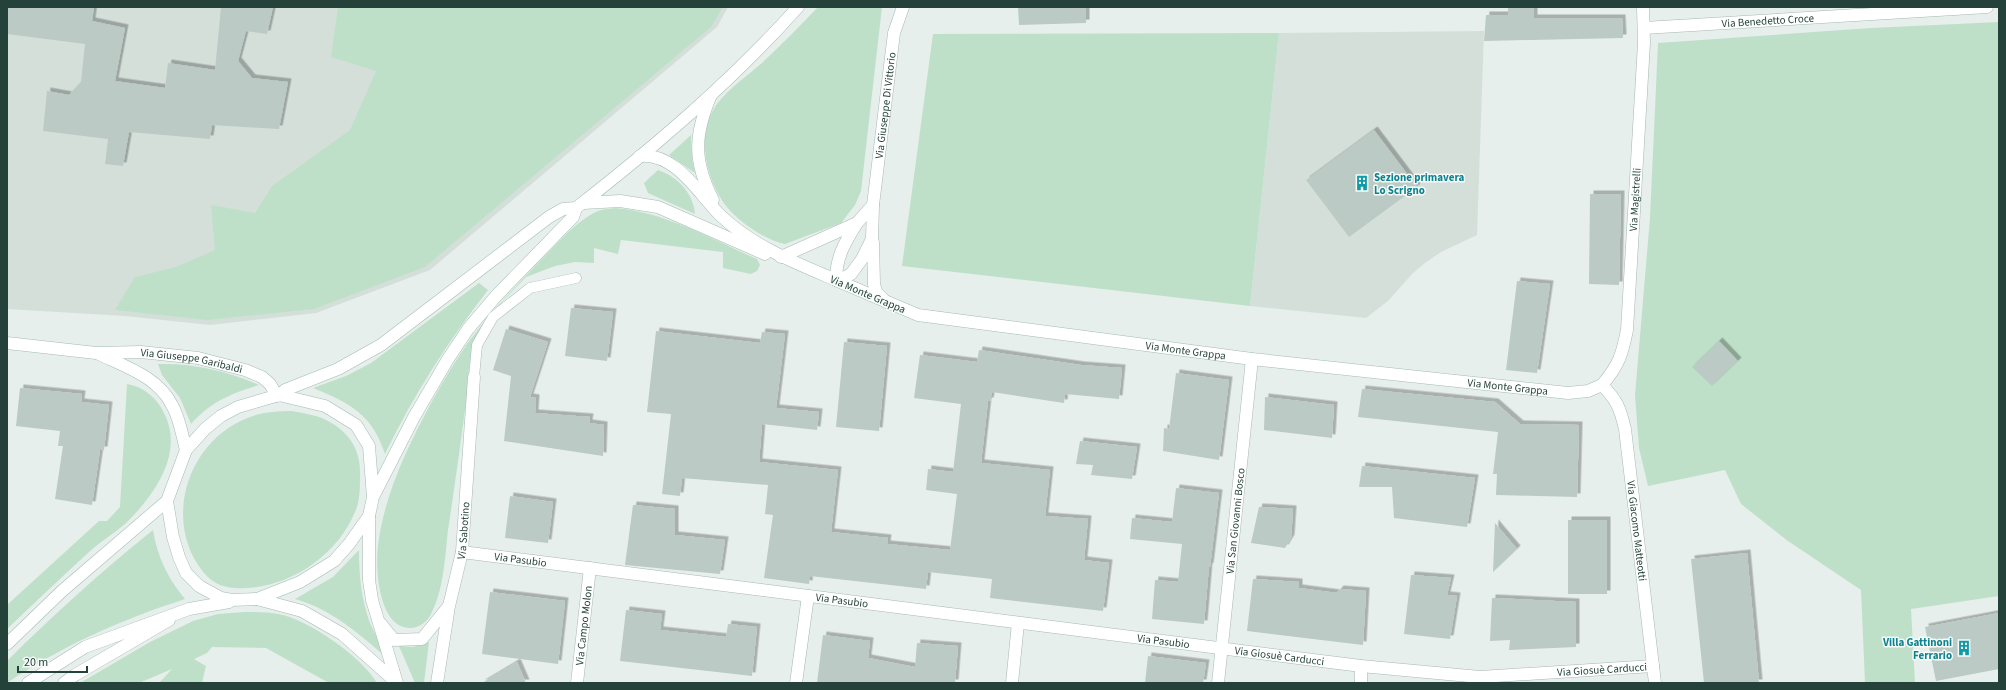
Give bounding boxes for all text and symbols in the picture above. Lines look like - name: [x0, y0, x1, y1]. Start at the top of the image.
- street label: Via Benedetto Croce: [1721, 11, 1815, 31]
- street label: Via Giuseppe Di Vittorio: [872, 51, 900, 160]
- street label: Via Magistrelli: [1626, 167, 1645, 232]
- place label: Sezione primavera Lo Scrigno: [1374, 170, 1464, 198]
- building icon: Sezione primavera Lo Scrigno: [1353, 174, 1371, 192]
- street label: Via Monte Grappa: [828, 272, 908, 317]
- street label: Via Monte Grappa: [1145, 338, 1227, 363]
- street label: Via Giuseppe Garibaldi: [140, 345, 244, 377]
- street label: Via Monte Grappa: [1467, 375, 1549, 399]
- street label: Via San Giovanni Bosco: [1222, 467, 1249, 575]
- street label: Via Giacomo Matteotti: [1623, 480, 1650, 582]
- street label: Via Sabotino: [453, 501, 473, 561]
- street label: Via Pasubio: [493, 549, 548, 571]
- street label: Via Campo Molon: [572, 585, 596, 666]
- street label: Via Pasubio: [815, 590, 869, 611]
- street label: Via Pasubio: [1136, 631, 1190, 652]
- place label: Villa Gattinoni Ferrario: [1882, 635, 1952, 663]
- building icon: Villa Gattinoni Ferrario: [1955, 639, 1973, 657]
- street label: Via Giosuè Carducci: [1234, 643, 1325, 669]
- scale bar: [18, 648, 87, 674]
- text: 20 m: [24, 654, 48, 671]
- street label: Via Giosuè Carducci: [1557, 659, 1647, 680]

